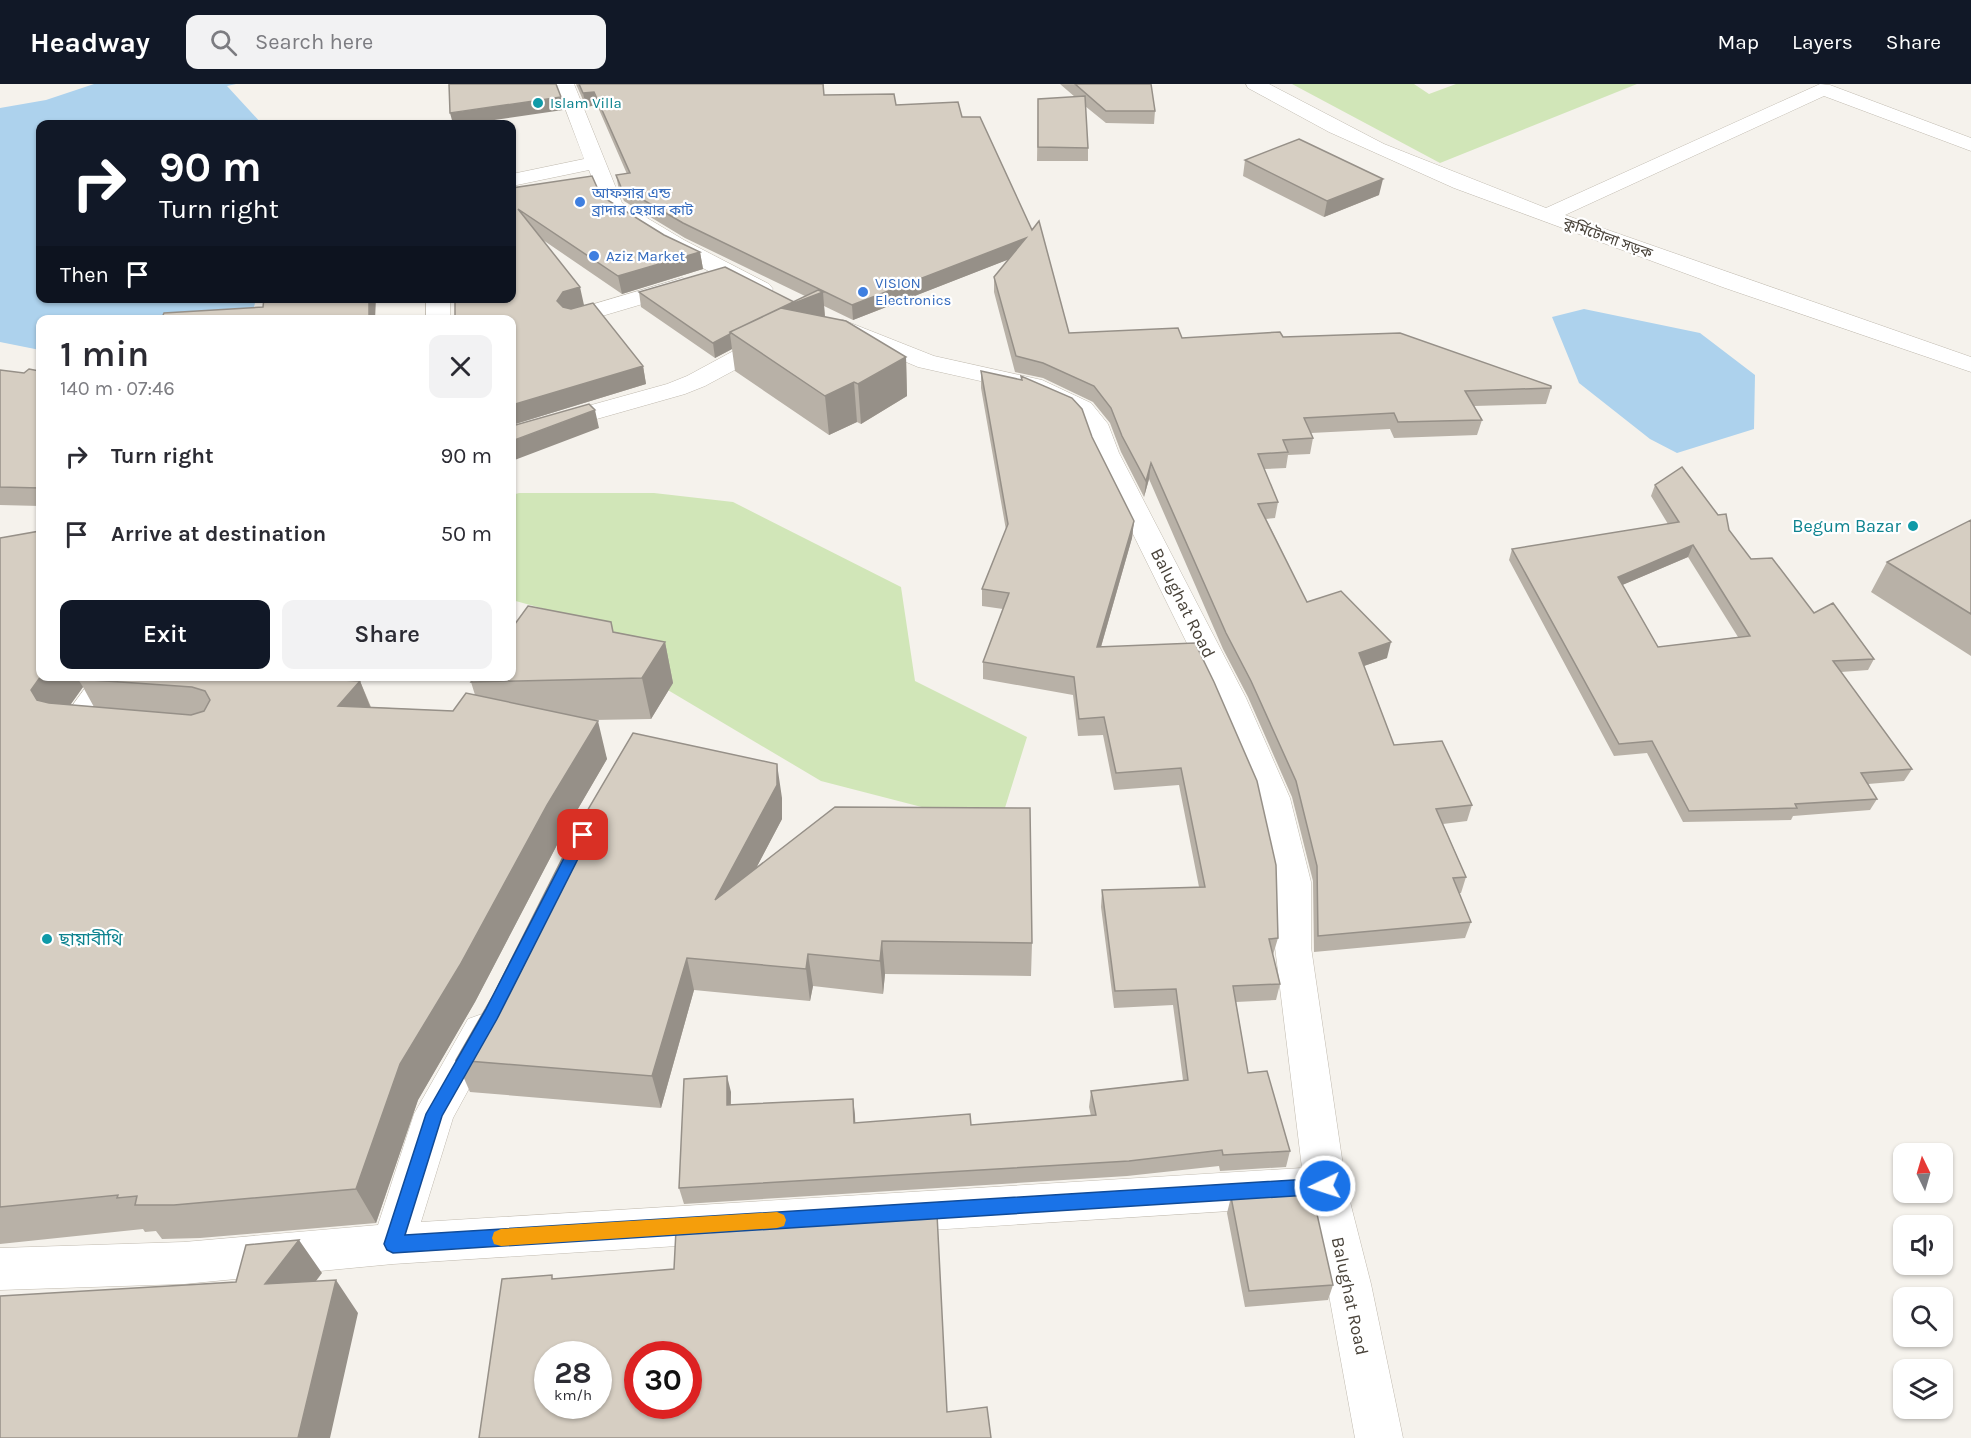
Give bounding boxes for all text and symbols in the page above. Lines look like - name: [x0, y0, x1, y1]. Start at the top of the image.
- search box: [186, 15, 606, 69]
- text: Headway: [30, 26, 150, 59]
- icon: search: [207, 26, 240, 59]
- text: Search here: [255, 29, 373, 55]
- text: Map: [1717, 30, 1759, 54]
- text: Layers: [1792, 30, 1853, 54]
- text: Share: [1886, 30, 1941, 54]
- place label: Islam Villa: [550, 94, 622, 112]
- marker: Islam Villa: [531, 96, 545, 110]
- text: 90 m: [159, 142, 262, 192]
- icon: right: [60, 144, 138, 222]
- place label: আফসার এন্ড ব্রাদার হেয়ার কাট: [591, 184, 694, 219]
- text: Turn right: [159, 193, 279, 225]
- marker: আফসার এন্ড ব্রাদার হেয়ার কাট: [573, 195, 587, 209]
- street label: কুর্মিটোলা সড়ক: [1560, 213, 1656, 263]
- place label: Aziz Market: [606, 247, 685, 265]
- marker: Aziz Market: [587, 249, 601, 263]
- icon: arrive: [121, 258, 154, 291]
- text: Then: [60, 262, 109, 288]
- place label: VISION Electronics: [875, 274, 951, 309]
- marker: VISION Electronics: [856, 285, 870, 299]
- text: 1 min: [60, 333, 149, 375]
- button: close: [429, 335, 492, 398]
- text: 140 m · 07:46: [60, 377, 175, 400]
- icon: right: [60, 440, 93, 473]
- text: Turn right: [111, 443, 214, 469]
- text: 90 m: [440, 443, 492, 469]
- place label: Begum Bazar: [1792, 515, 1901, 537]
- icon: arrive: [60, 518, 93, 551]
- marker: Begum Bazar: [1906, 519, 1920, 533]
- text: Arrive at destination: [111, 521, 326, 547]
- text: 50 m: [441, 521, 492, 547]
- street label: Balughat Road: [1146, 544, 1220, 662]
- button: Exit: [60, 600, 270, 669]
- button: Share: [282, 600, 492, 669]
- pin: [557, 809, 608, 860]
- icon: arrive: [566, 818, 599, 851]
- place label: ছায়াবীথি: [58, 928, 123, 950]
- marker: ছায়াবীথি: [40, 932, 54, 946]
- north arrow: [1893, 1143, 1953, 1203]
- map controls: [1893, 1143, 1953, 1419]
- position arrow: [1293, 1154, 1357, 1218]
- button: sound: [1893, 1215, 1953, 1275]
- street label: Balughat Road: [1327, 1235, 1373, 1357]
- button: search: [1893, 1287, 1953, 1347]
- speed limit sign: 30: [624, 1341, 702, 1419]
- text: 28: [554, 1355, 592, 1391]
- button: layers: [1893, 1359, 1953, 1419]
- text: km/h: [554, 1386, 592, 1404]

